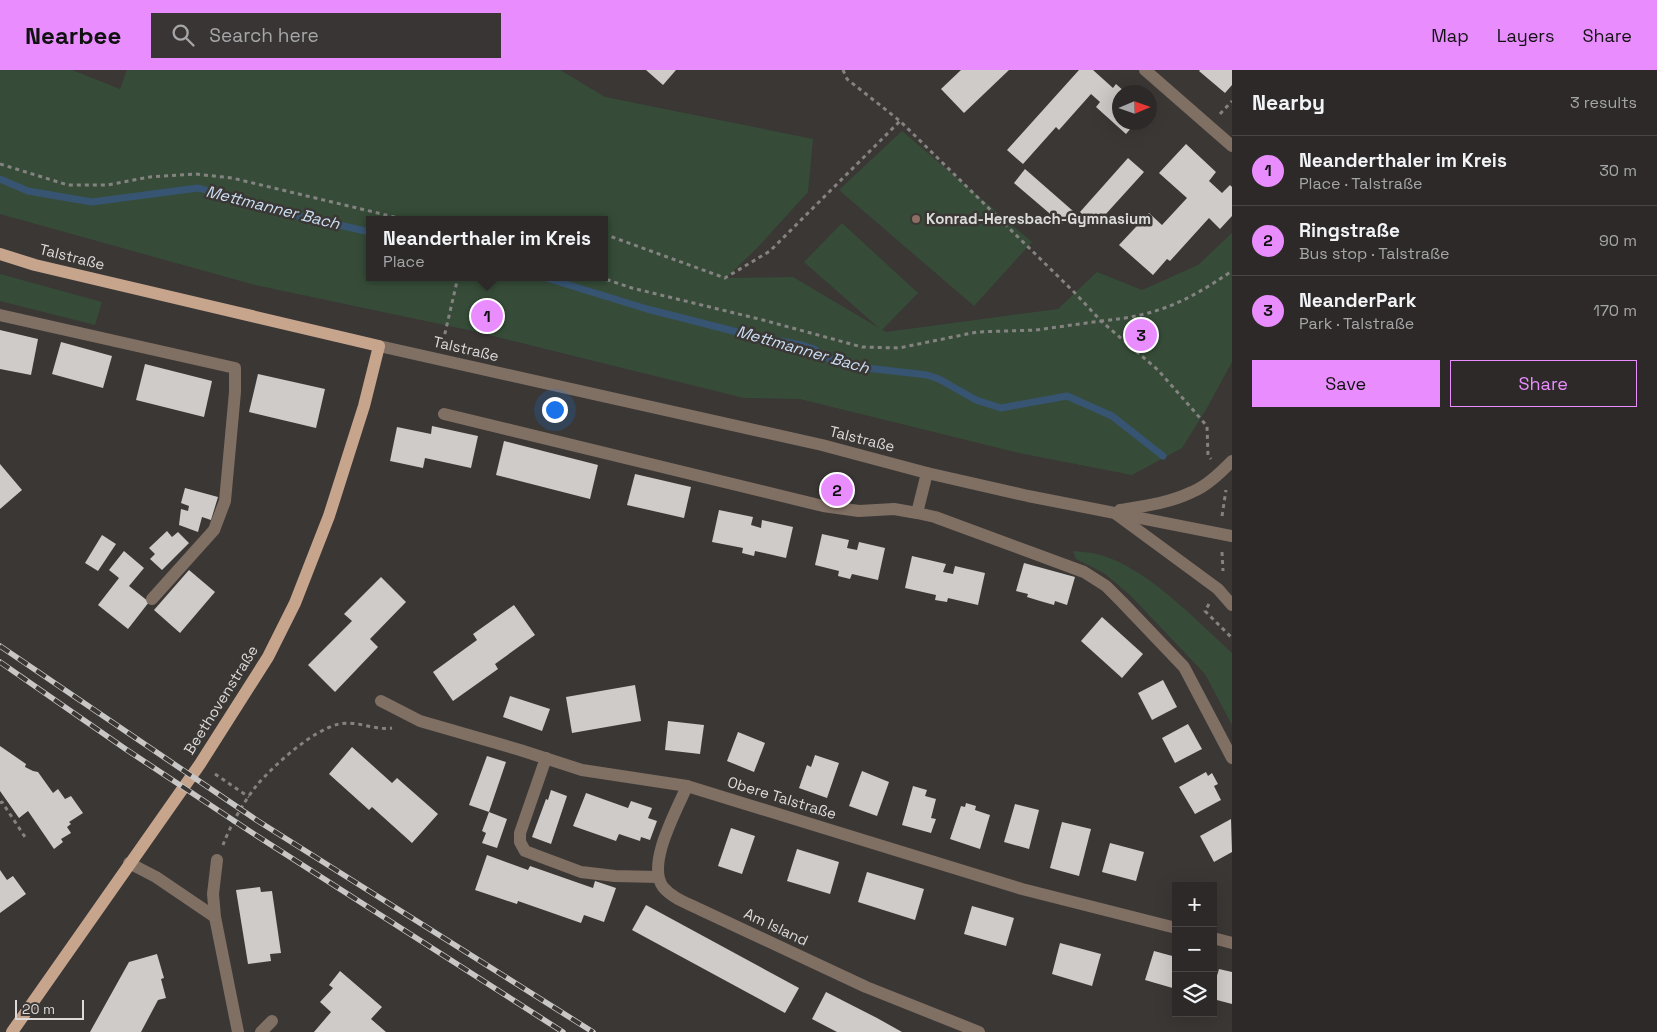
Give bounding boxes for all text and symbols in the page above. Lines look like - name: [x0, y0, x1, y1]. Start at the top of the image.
- search box: [151, 13, 501, 58]
- text: Nearbee: [25, 20, 121, 51]
- icon: search: [169, 21, 197, 49]
- text: Search here: [209, 23, 319, 48]
- text: Map: [1431, 24, 1469, 47]
- text: Layers: [1497, 24, 1554, 47]
- text: Share: [1582, 24, 1632, 47]
- north arrow: [1112, 85, 1157, 130]
- text: Nearby: [1252, 89, 1325, 116]
- text: 3 results: [1570, 92, 1637, 113]
- text: Neanderthaler im Kreis: [1299, 148, 1507, 173]
- text: 1: [1264, 160, 1272, 181]
- text: 30 m: [1599, 160, 1637, 181]
- text: Place · Talstraße: [1299, 173, 1423, 194]
- water label: Mettmanner Bach: [204, 181, 343, 235]
- place label: Konrad-Heresbach-Gymnasium: [926, 209, 1151, 228]
- marker: Konrad-Heresbach-Gymnasium: [910, 213, 922, 225]
- popup: [366, 216, 608, 281]
- text: Ringstraße: [1299, 218, 1400, 243]
- text: Neanderthaler im Kreis: [383, 226, 591, 251]
- text: 2: [1263, 230, 1273, 251]
- text: 90 m: [1599, 230, 1637, 251]
- street label: Talstraße: [37, 239, 107, 274]
- text: Bus stop · Talstraße: [1299, 243, 1449, 264]
- text: Place: [383, 251, 425, 272]
- text: NeanderPark: [1299, 288, 1417, 313]
- pin: 1: [471, 297, 503, 335]
- text: 3: [1263, 300, 1273, 321]
- text: 170 m: [1593, 300, 1637, 321]
- text: Park · Talstraße: [1299, 313, 1414, 334]
- pin: 3: [1125, 316, 1157, 354]
- water label: Mettmanner Bach: [734, 321, 873, 379]
- street label: Talstraße: [431, 332, 501, 365]
- button: Save: [1252, 360, 1440, 407]
- button: Share: [1450, 360, 1637, 407]
- your location: [542, 397, 568, 423]
- street label: Talstraße: [827, 421, 897, 456]
- pin: 2: [821, 471, 853, 509]
- street label: Beethovenstraße: [179, 641, 262, 758]
- street label: Obere Talstraße: [725, 772, 839, 823]
- map controls: [1172, 882, 1217, 1017]
- button: +: [1172, 882, 1217, 927]
- street label: Am Island: [741, 903, 811, 950]
- button: −: [1172, 927, 1217, 972]
- button: layers: [1172, 972, 1217, 1017]
- scale bar: [15, 997, 84, 1020]
- text: 20 m: [22, 1000, 55, 1018]

